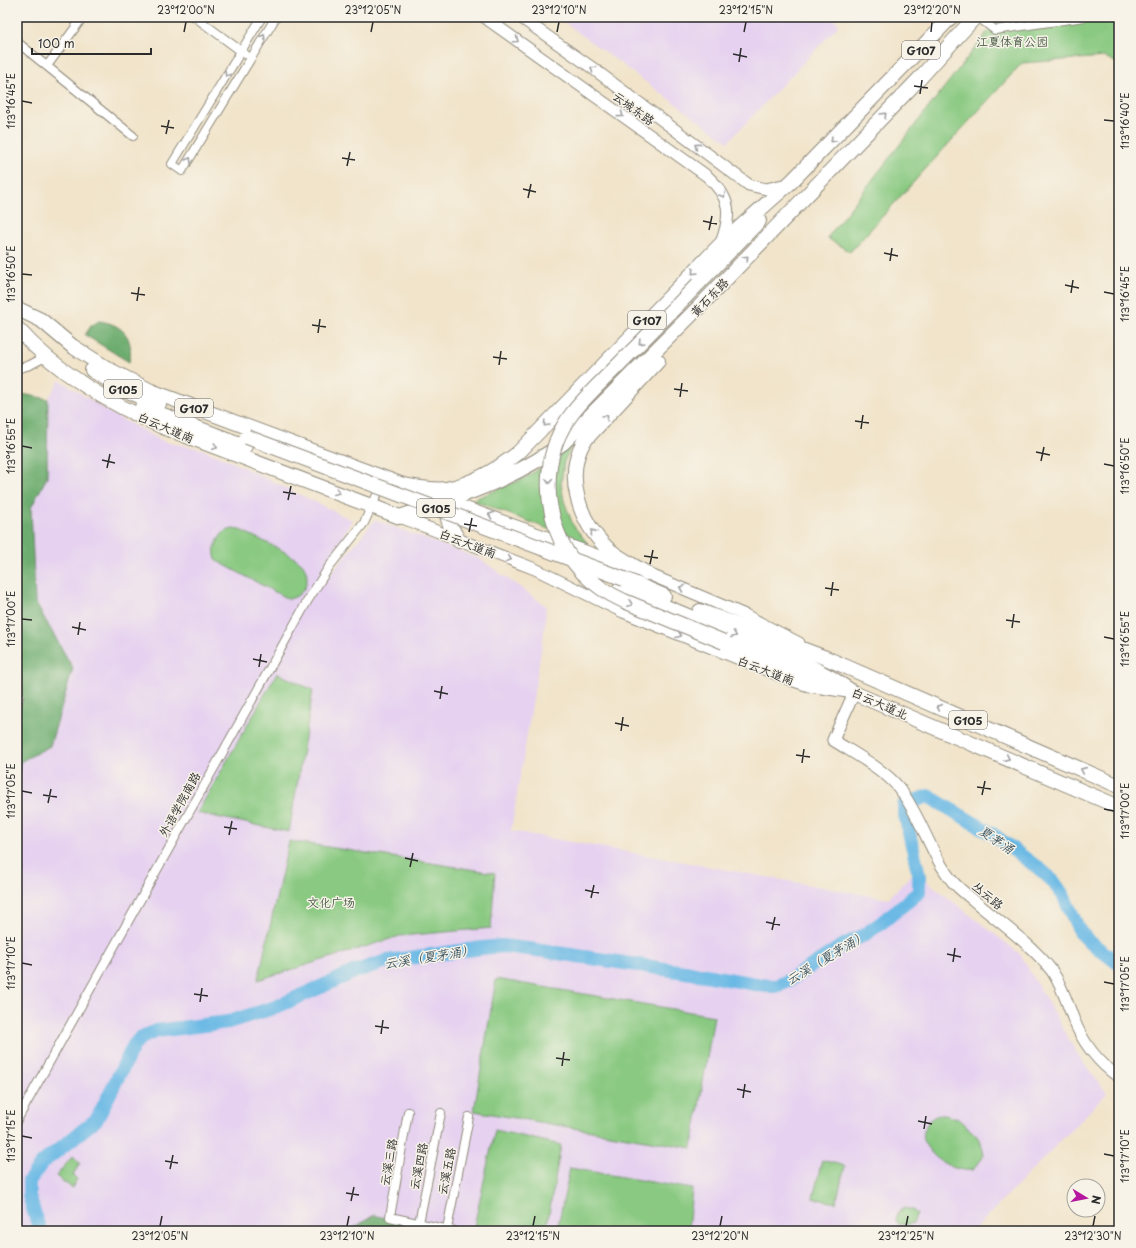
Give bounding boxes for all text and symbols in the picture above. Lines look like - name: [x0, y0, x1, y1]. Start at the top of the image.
- text: 23°12'00"N: [157, 2, 215, 17]
- text: 23°12'05"N: [345, 2, 402, 17]
- text: 23°12'10"N: [531, 2, 587, 17]
- text: 23°12'15"N: [719, 2, 773, 17]
- text: 23°12'20"N: [903, 2, 961, 17]
- scale bar: [32, 30, 151, 56]
- park label: 江夏体育公园: [976, 32, 1048, 50]
- text: 100 m: [38, 34, 75, 52]
- one-way arrow: [259, 34, 266, 41]
- one-way arrow: [511, 35, 518, 42]
- road number: G107: [902, 41, 940, 59]
- one-way arrow: [590, 66, 597, 74]
- one-way arrow: [225, 70, 232, 77]
- text: 113°16'45"E: [3, 73, 18, 129]
- street label: 云城东路: [609, 87, 659, 129]
- text: 113°16'40"E: [1117, 92, 1132, 150]
- one-way arrow: [617, 110, 624, 117]
- one-way arrow: [879, 112, 887, 120]
- one-way arrow: [831, 135, 838, 142]
- one-way arrow: [695, 144, 702, 151]
- one-way arrow: [184, 157, 191, 164]
- one-way arrow: [718, 191, 725, 198]
- text: 113°16'50"E: [3, 246, 18, 302]
- one-way arrow: [741, 255, 749, 263]
- text: 113°16'45"E: [1117, 266, 1132, 322]
- one-way arrow: [691, 267, 699, 275]
- street label: 黄石东路: [686, 273, 732, 321]
- road number: G107: [628, 311, 666, 329]
- one-way arrow: [638, 337, 646, 345]
- road number: G105: [104, 380, 142, 398]
- road number: G107: [175, 399, 213, 417]
- street label: 白云大道南: [135, 407, 197, 447]
- one-way arrow: [601, 414, 609, 422]
- text: 113°16'55"E: [3, 418, 18, 474]
- one-way arrow: [544, 419, 551, 427]
- text: 113°16'50"E: [1117, 438, 1132, 494]
- one-way arrow: [212, 442, 219, 450]
- one-way arrow: [544, 478, 553, 484]
- one-way arrow: [333, 488, 340, 496]
- road number: G105: [417, 499, 455, 517]
- one-way arrow: [488, 512, 495, 520]
- street label: 白云大道南: [437, 524, 499, 562]
- one-way arrow: [591, 530, 598, 537]
- one-way arrow: [506, 554, 513, 563]
- one-way arrow: [678, 585, 686, 593]
- text: 113°17'00"E: [3, 591, 18, 647]
- one-way arrow: [627, 599, 634, 607]
- text: 113°16'55"E: [1117, 611, 1132, 667]
- one-way arrow: [674, 630, 682, 638]
- one-way arrow: [730, 630, 738, 638]
- street label: 白云大道南: [735, 651, 797, 689]
- street label: 白云大道北: [849, 683, 911, 723]
- one-way arrow: [935, 704, 943, 712]
- road number: G105: [949, 711, 987, 729]
- one-way arrow: [1003, 753, 1011, 761]
- text: 113°17'05"E: [3, 763, 18, 819]
- one-way arrow: [1080, 767, 1088, 775]
- street label: 外语学院南路: [154, 768, 204, 840]
- text: 113°17'00"E: [1117, 783, 1132, 839]
- water label: 夏茅涌: [976, 820, 1019, 858]
- street label: 丛云路: [968, 877, 1008, 913]
- park label: 文化广场: [307, 893, 355, 911]
- water label: 云溪（夏茅涌）: [782, 925, 870, 989]
- text: 113°17'10"E: [3, 936, 18, 990]
- water label: 云溪（夏茅涌）: [383, 939, 475, 973]
- text: 113°17'05"E: [1117, 956, 1132, 1012]
- text: 113°17'15"E: [3, 1110, 18, 1162]
- text: 113°17'10"E: [1117, 1129, 1132, 1183]
- street label: 云溪三路: [375, 1137, 401, 1187]
- street label: 云溪四路: [405, 1141, 431, 1191]
- street label: 云溪五路: [433, 1146, 459, 1196]
- north arrow: [1066, 1178, 1106, 1218]
- text: N: [1087, 1194, 1105, 1206]
- text: 23°12'05"N: [132, 1228, 189, 1243]
- text: 23°12'10"N: [319, 1228, 375, 1243]
- text: 23°12'15"N: [506, 1228, 560, 1243]
- text: 23°12'20"N: [691, 1228, 749, 1243]
- text: 23°12'25"N: [878, 1228, 935, 1243]
- text: 23°12'30"N: [1064, 1228, 1122, 1243]

